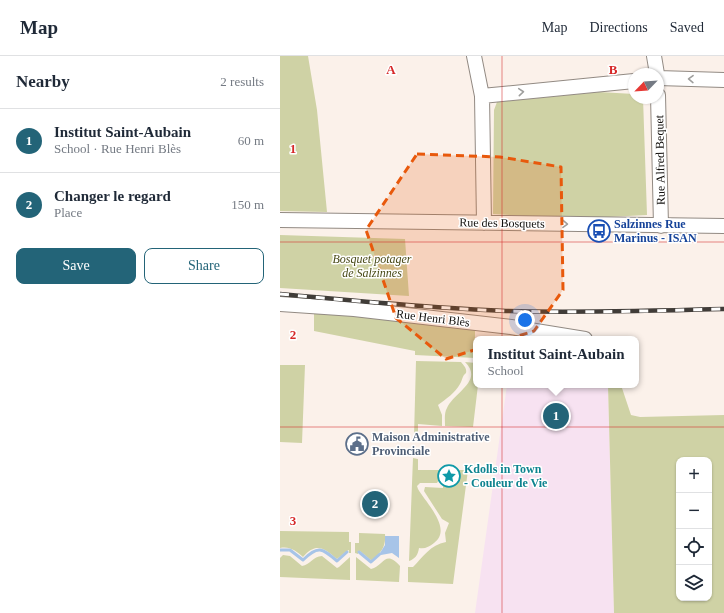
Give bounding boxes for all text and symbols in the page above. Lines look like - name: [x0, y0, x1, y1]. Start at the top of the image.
- text: Map: [20, 17, 58, 38]
- text: Map: [542, 20, 567, 35]
- text: Directions: [589, 20, 648, 35]
- text: Saved: [670, 20, 704, 35]
- text: A: [386, 62, 396, 77]
- text: B: [609, 62, 618, 77]
- north arrow: [628, 68, 664, 104]
- text: Nearby: [16, 72, 70, 91]
- text: 2 results: [220, 74, 264, 89]
- one-way arrow: [688, 75, 694, 83]
- one-way arrow: [518, 88, 524, 97]
- street label: Rue Alfred Bequet: [652, 114, 668, 205]
- text: Institut Saint-Aubain: [54, 124, 191, 140]
- text: 1: [26, 133, 32, 148]
- text: 60 m: [238, 133, 264, 148]
- text: School · Rue Henri Blès: [54, 141, 181, 156]
- text: 1: [290, 141, 296, 156]
- text: Changer le regard: [54, 188, 171, 204]
- text: 2: [26, 197, 32, 212]
- text: 150 m: [231, 197, 264, 212]
- text: Place: [54, 205, 82, 220]
- street label: Rue des Bosquets: [459, 215, 545, 231]
- place label: Salzinnes Rue Marinus - ISAN: [614, 217, 697, 245]
- bus stop icon: Salzinnes Rue Marinus - ISAN: [586, 218, 612, 244]
- one-way arrow: [562, 220, 568, 229]
- button: Save: [16, 248, 136, 284]
- button: Share: [144, 248, 264, 284]
- park label: Bosquet potager de Salzinnes: [333, 252, 412, 280]
- street label: Rue Henri Blès: [395, 307, 471, 329]
- your location: [515, 310, 535, 330]
- text: 2: [290, 327, 296, 342]
- popup: [473, 336, 639, 388]
- text: Institut Saint-Aubain: [487, 346, 625, 362]
- text: School: [487, 363, 524, 378]
- pin: 1: [543, 401, 569, 431]
- place label: Maison Administrative Provinciale: [372, 430, 490, 458]
- public building icon: Maison Administrative Provinciale: [344, 431, 370, 457]
- map controls: [676, 457, 712, 601]
- button: +: [676, 457, 712, 493]
- place label: Kdolls in Town - Couleur de Vie: [464, 462, 548, 490]
- place icon: Kdolls in Town - Couleur de Vie: [436, 463, 462, 489]
- pin: 2: [362, 489, 388, 519]
- button: −: [676, 493, 712, 529]
- text: 3: [290, 513, 297, 528]
- button: locate: [676, 529, 712, 565]
- button: layers: [676, 565, 712, 601]

